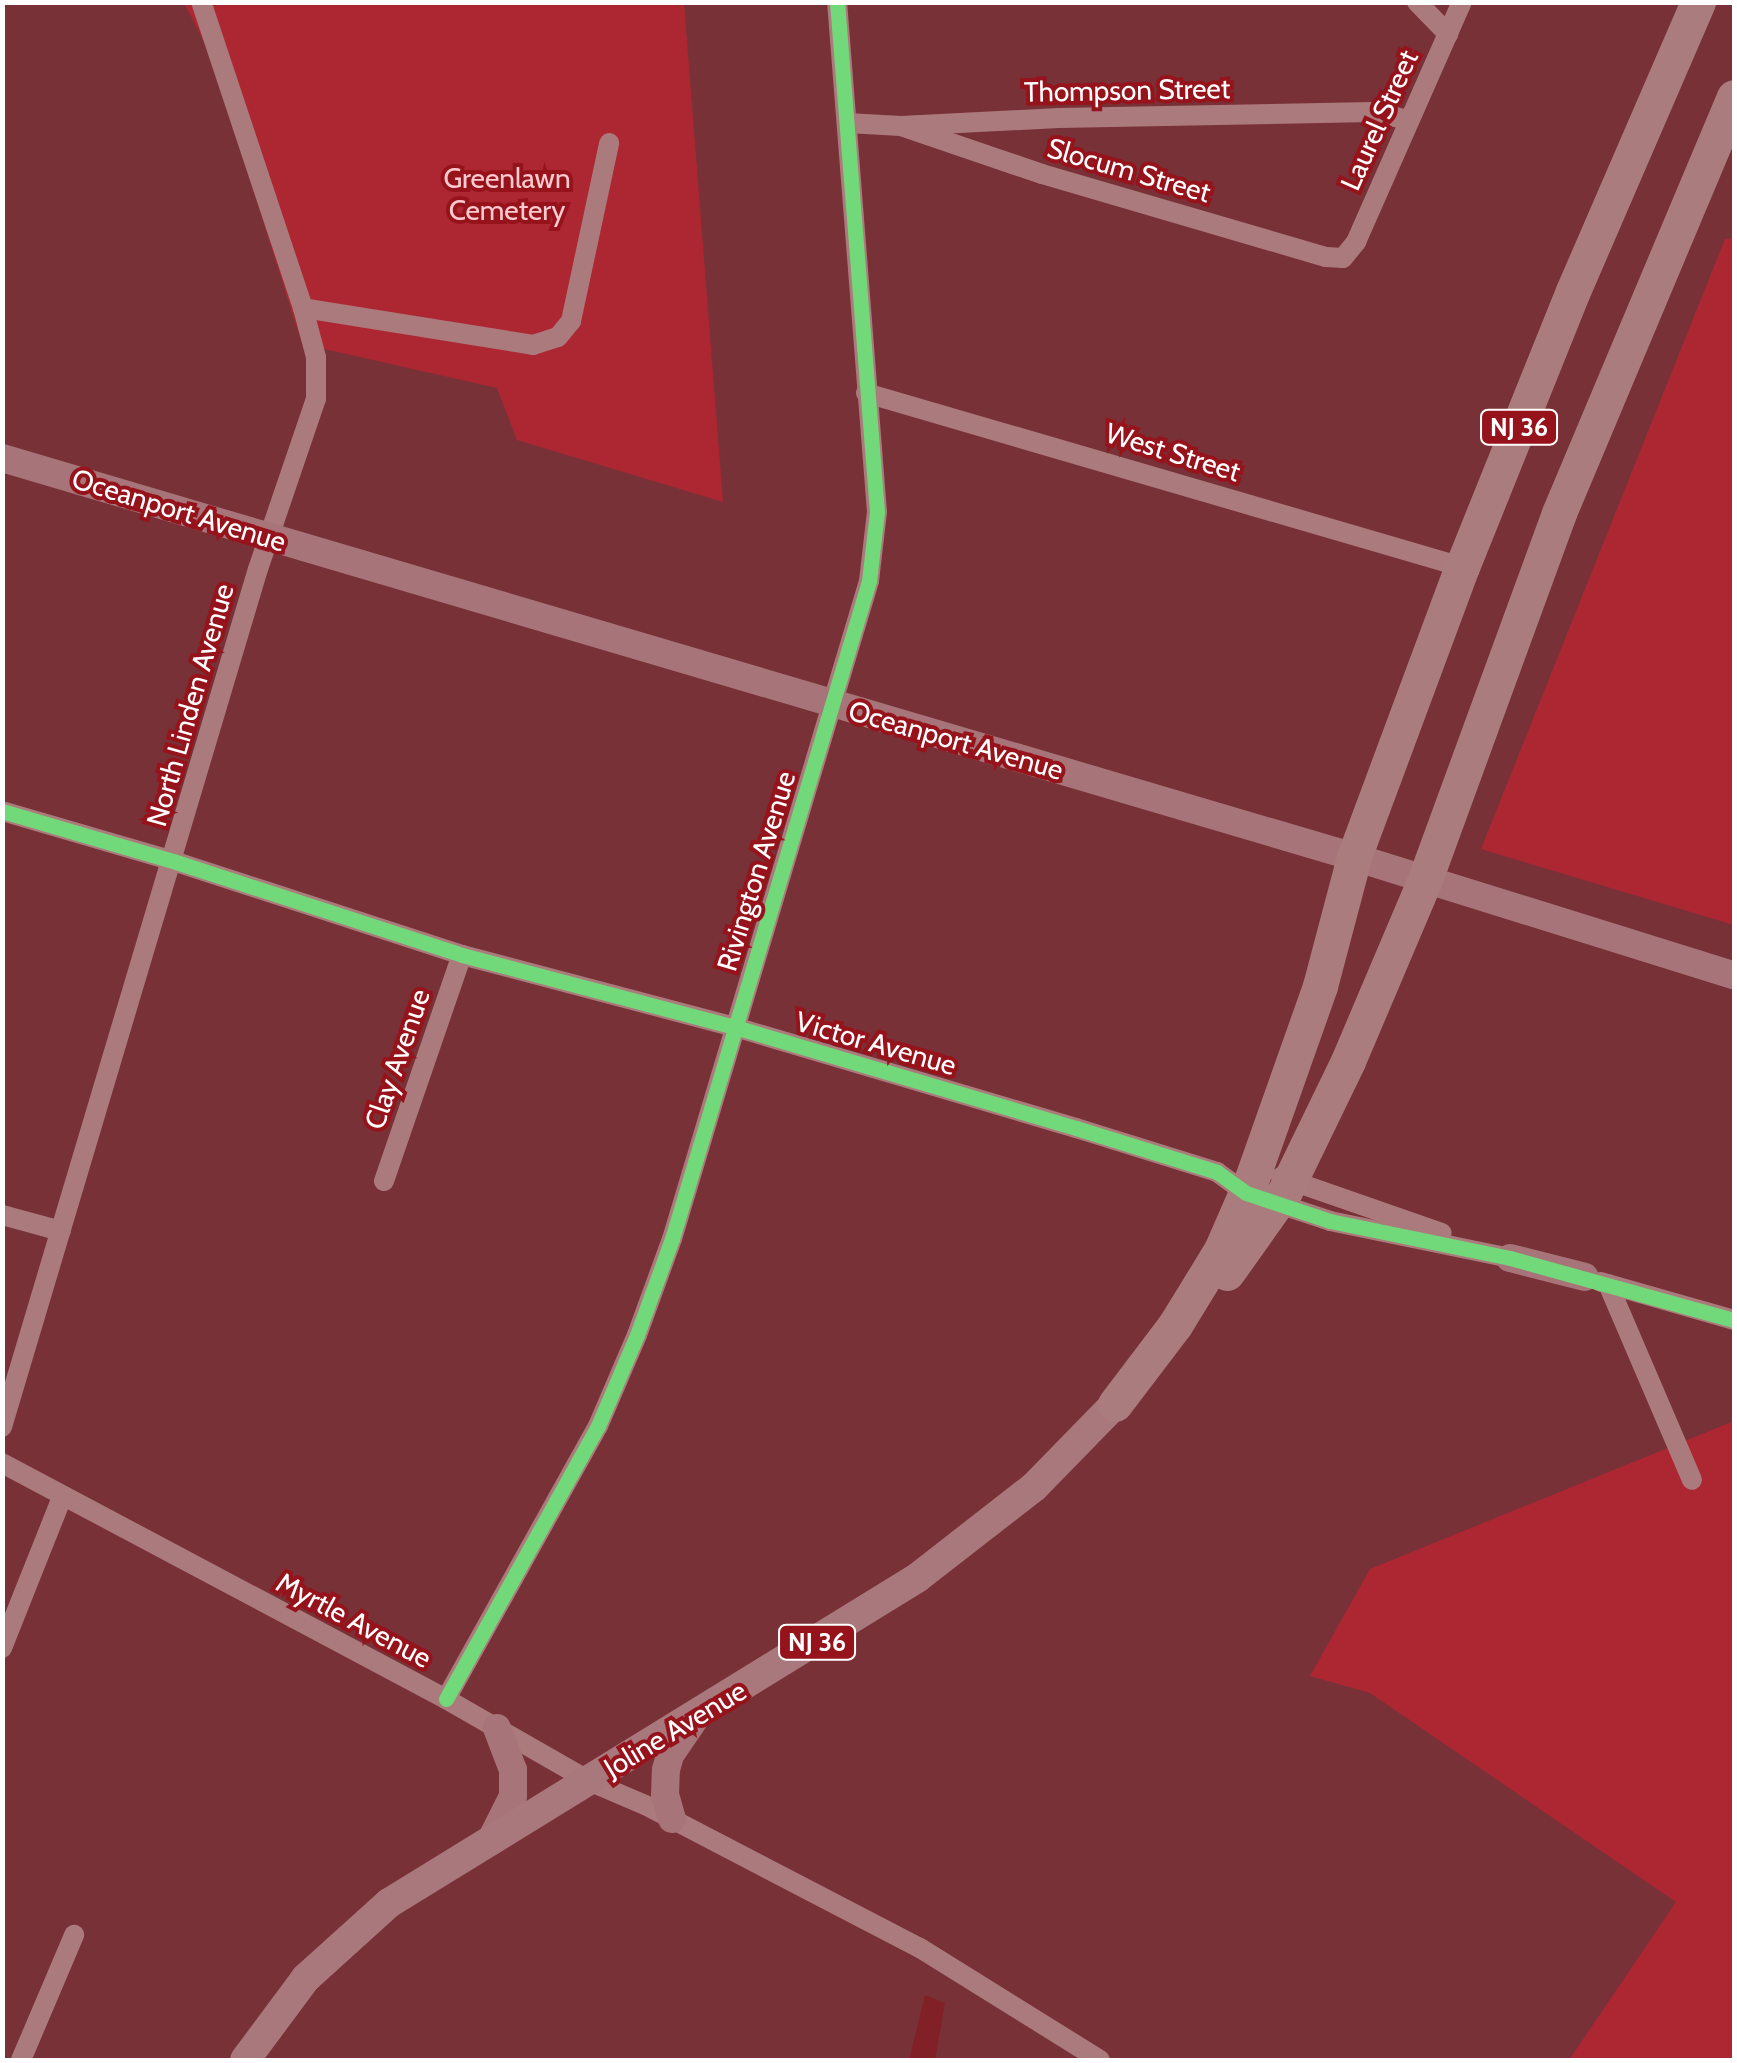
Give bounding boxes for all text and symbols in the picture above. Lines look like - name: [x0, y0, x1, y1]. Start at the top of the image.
- street label: Laurel Street: [1333, 45, 1425, 195]
- street label: Thompson Street: [1024, 71, 1230, 109]
- street label: Slocum Street: [1044, 131, 1214, 209]
- park label: Greenlawn Cemetery: [443, 161, 571, 227]
- road number: NJ 36: [1479, 407, 1559, 447]
- street label: West Street: [1102, 416, 1244, 488]
- street label: Oceanport Avenue: [68, 462, 290, 558]
- street label: North Linden Avenue: [139, 580, 241, 830]
- street label: Oceanport Avenue: [845, 693, 1067, 787]
- street label: Rivington Avenue: [710, 767, 802, 975]
- street label: Clay Avenue: [357, 985, 437, 1133]
- street label: Victor Avenue: [792, 1004, 960, 1082]
- street label: Myrtle Avenue: [271, 1565, 437, 1675]
- road number: NJ 36: [777, 1622, 857, 1662]
- street label: Joline Avenue: [598, 1673, 752, 1785]

